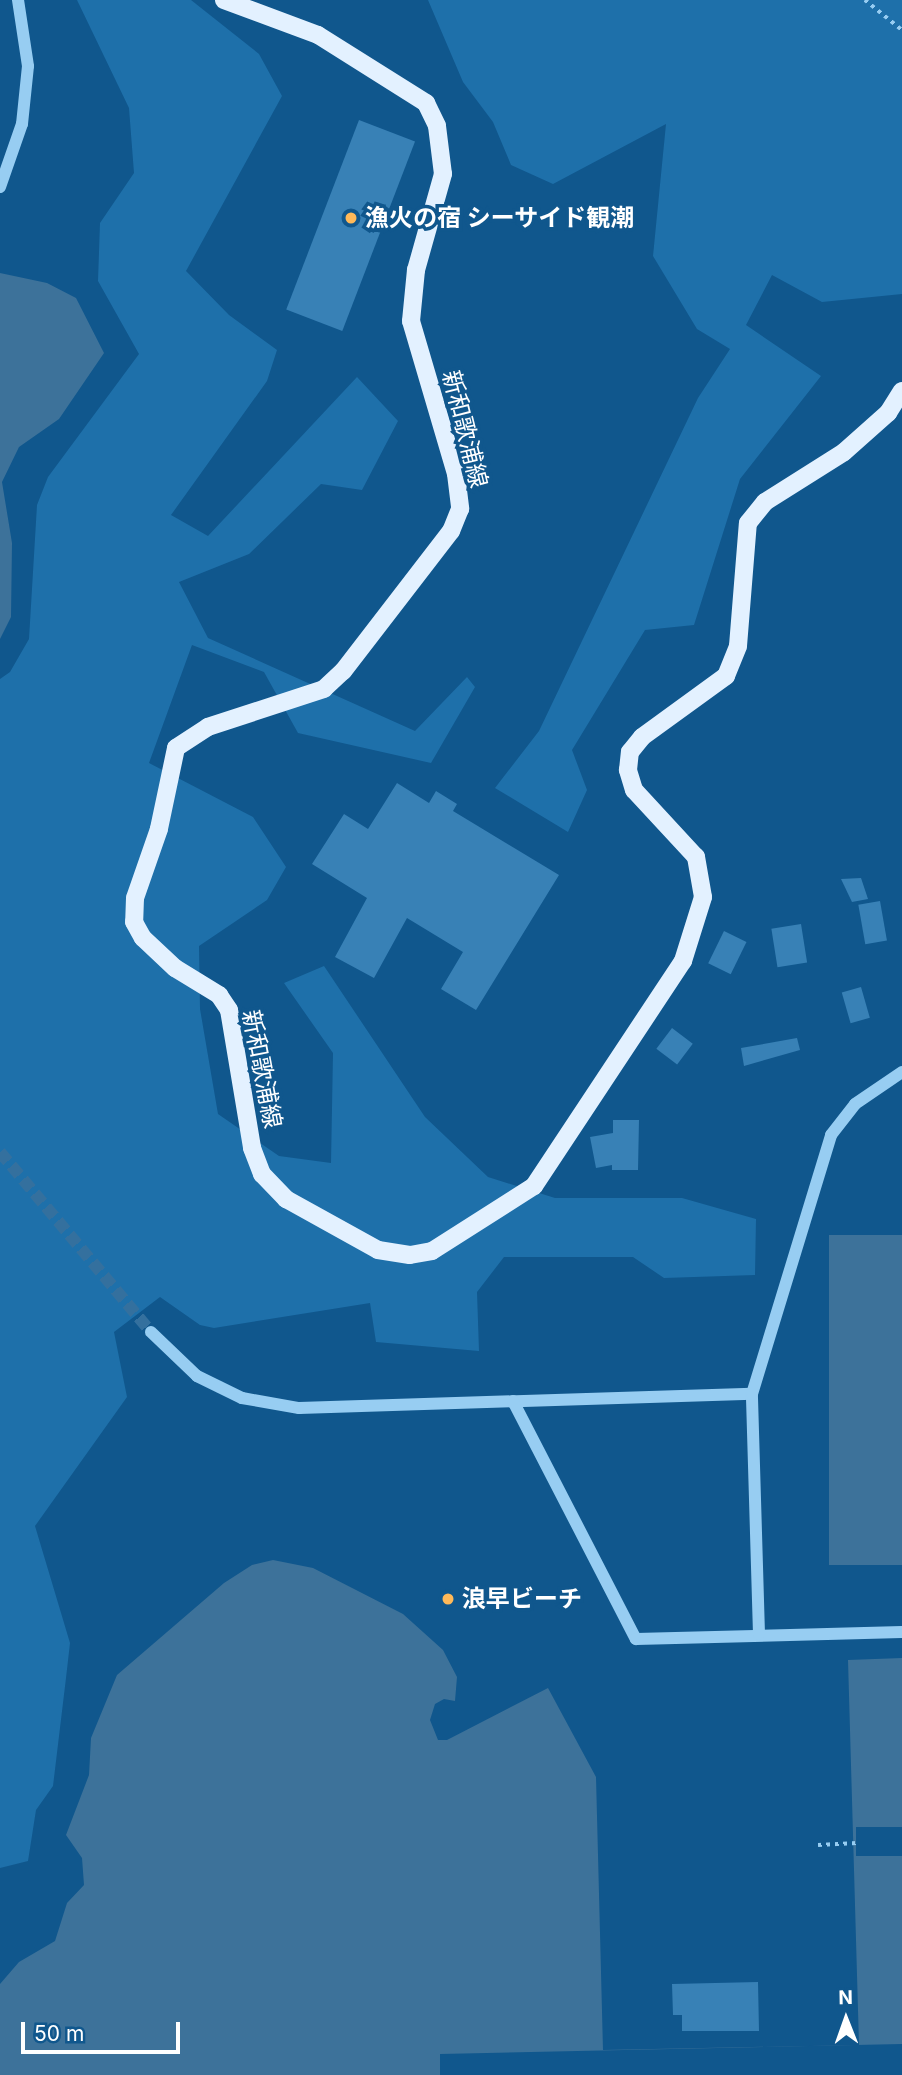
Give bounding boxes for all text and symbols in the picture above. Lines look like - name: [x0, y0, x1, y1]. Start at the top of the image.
- place label: 漁火の宿 シーサイド観潮: [365, 204, 635, 232]
- marker: 漁火の宿 シーサイド観潮: [343, 210, 359, 226]
- street label: 新和歌浦線: [437, 367, 493, 491]
- street label: 新和歌浦線: [236, 1007, 288, 1131]
- place label: 浪早ビーチ: [462, 1585, 582, 1613]
- marker: 浪早ビーチ: [440, 1591, 456, 1607]
- north arrow: [811, 1984, 881, 2054]
- text: N: [838, 1986, 853, 2009]
- scale bar: [24, 2008, 184, 2052]
- text: 50 m: [34, 2021, 84, 2046]

